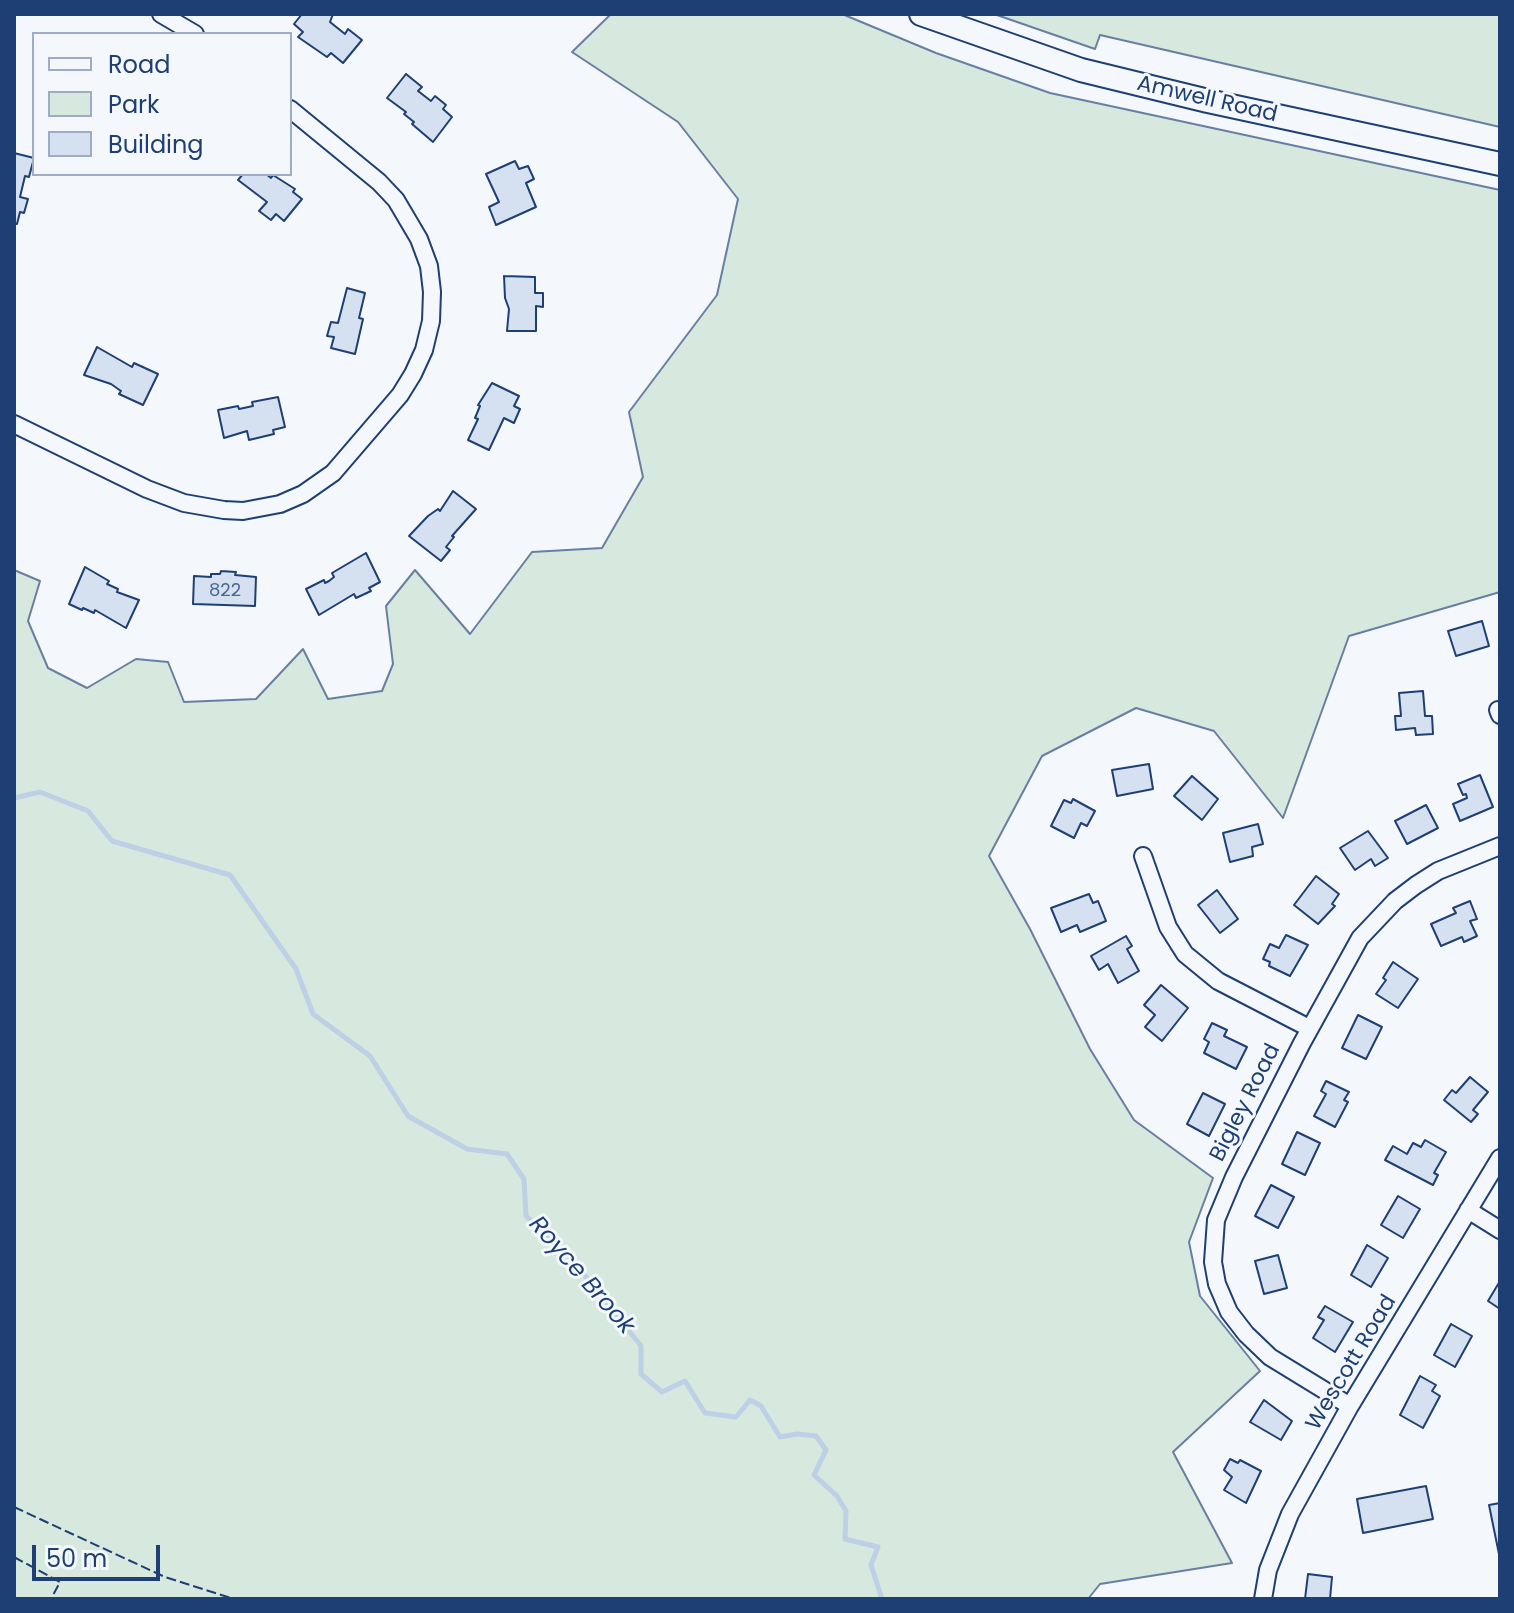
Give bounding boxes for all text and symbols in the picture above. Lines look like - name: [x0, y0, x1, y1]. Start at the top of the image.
- legend: [32, 32, 292, 176]
- text: Road: [108, 48, 170, 81]
- street label: Amwell Road: [1134, 71, 1280, 129]
- text: Park: [108, 88, 159, 121]
- text: Building: [108, 128, 204, 161]
- house number: 822: [209, 580, 241, 602]
- street label: Bigley Road: [1205, 1040, 1287, 1166]
- water label: Royce Brook: [522, 1211, 640, 1341]
- street label: Wescott Road: [1301, 1291, 1403, 1435]
- scale bar: [36, 1529, 164, 1579]
- text: 50 m: [46, 1542, 107, 1575]

